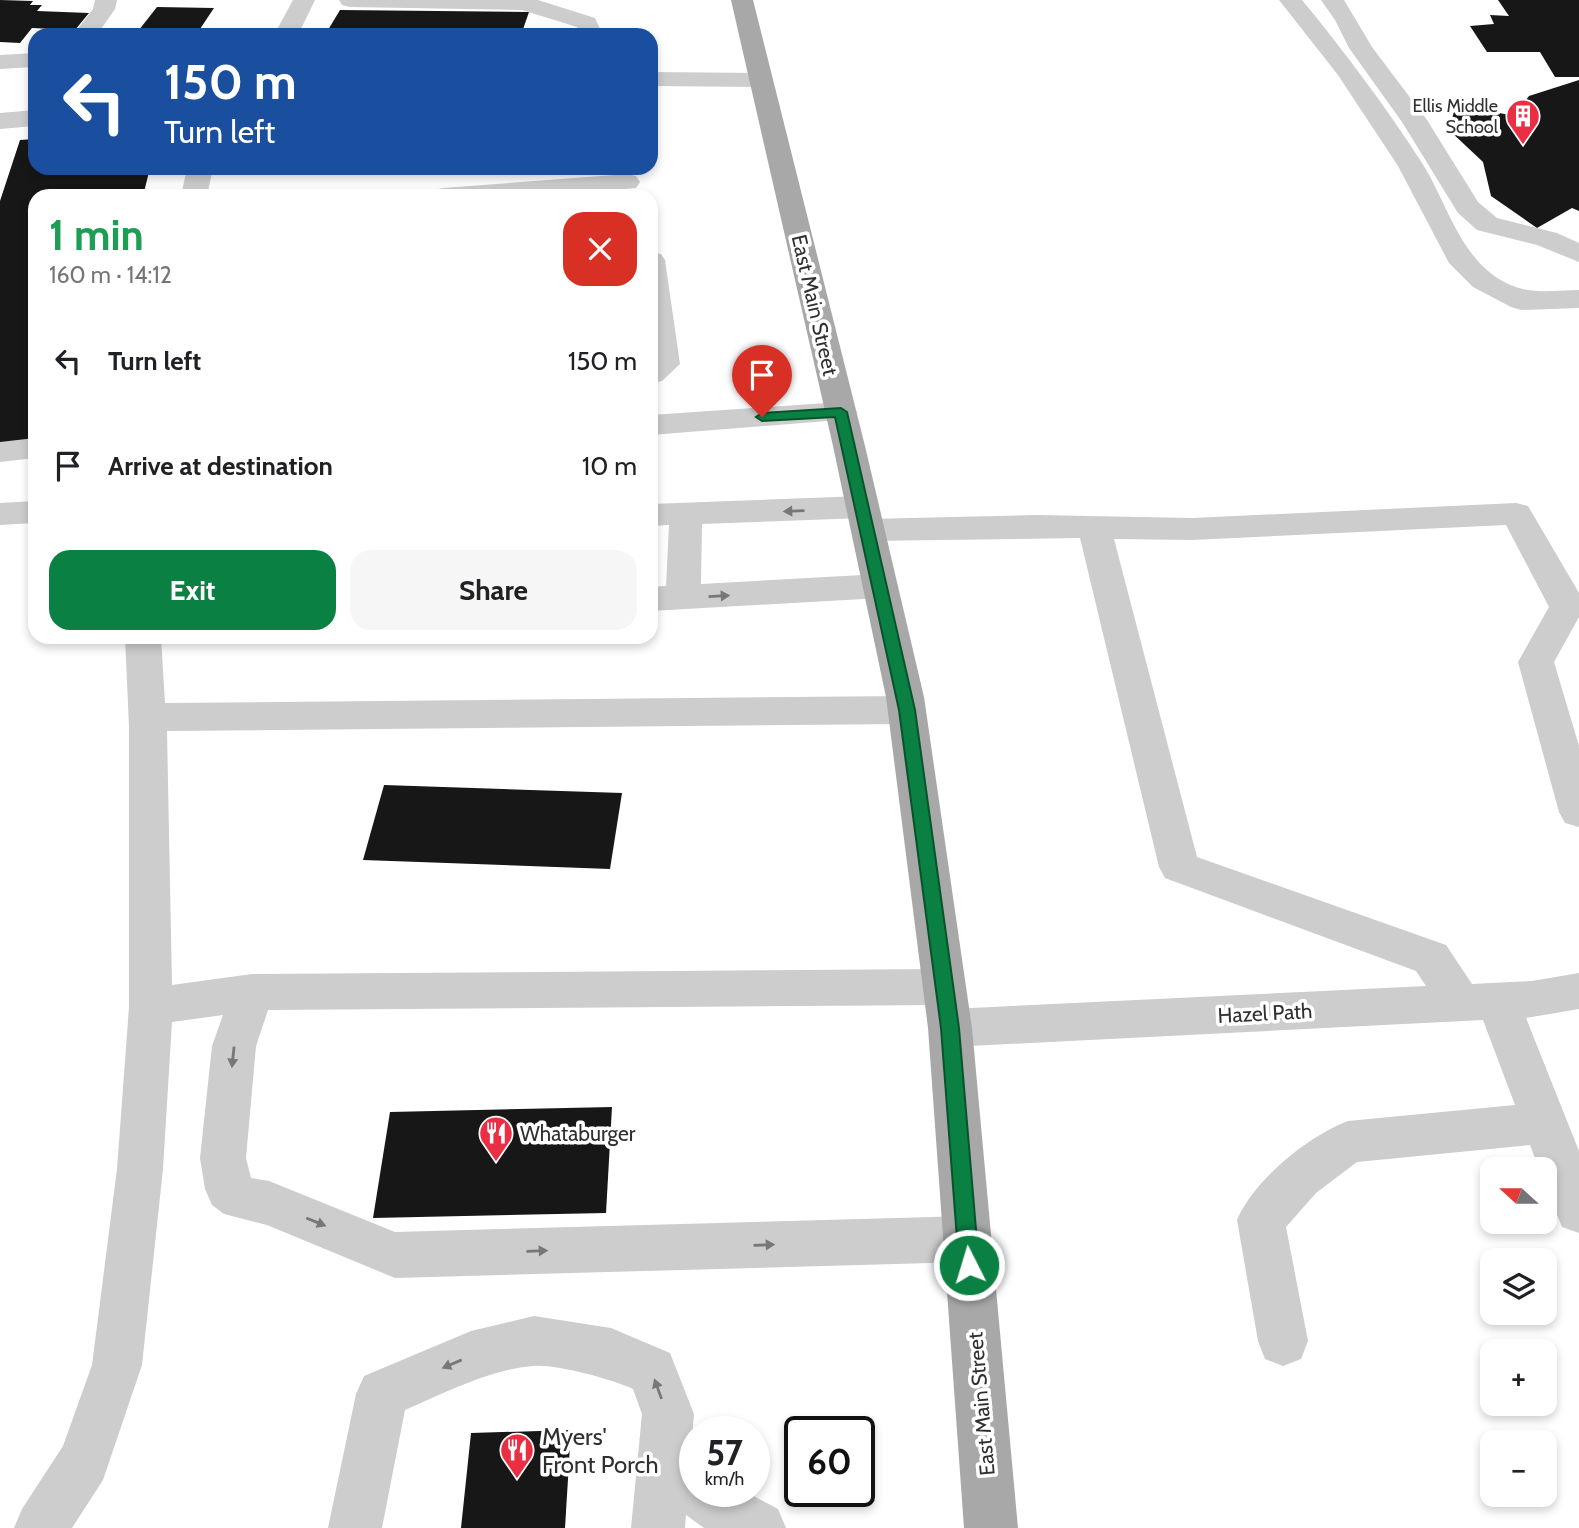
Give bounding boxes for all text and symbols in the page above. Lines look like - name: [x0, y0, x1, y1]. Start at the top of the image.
- text: 150 m: [164, 52, 297, 111]
- icon: left: [49, 56, 140, 147]
- place label: Ellis Middle School: [1413, 95, 1499, 138]
- building icon: Ellis Middle School: [1504, 97, 1542, 146]
- text: Turn left: [164, 112, 275, 151]
- text: 1 min: [49, 209, 144, 261]
- button: close: [563, 212, 637, 286]
- street label: East Main Street: [787, 232, 843, 378]
- text: 160 m · 14:12: [49, 261, 172, 289]
- icon: left: [49, 342, 87, 380]
- text: Turn left: [108, 345, 201, 377]
- text: 150 m: [568, 345, 637, 377]
- pin: [732, 345, 792, 417]
- icon: arrive: [743, 356, 781, 394]
- icon: arrive: [49, 447, 87, 485]
- text: Arrive at destination: [108, 450, 333, 482]
- text: 10 m: [582, 450, 637, 482]
- one-way arrow: [783, 505, 805, 516]
- button: Exit: [49, 550, 336, 630]
- button: Share: [350, 550, 637, 630]
- one-way arrow: [708, 590, 730, 601]
- street label: Hazel Path: [1217, 998, 1313, 1028]
- one-way arrow: [227, 1046, 238, 1068]
- restaurant icon: Whataburger: [477, 1114, 515, 1163]
- place label: Whataburger: [520, 1121, 636, 1146]
- north arrow: [1480, 1157, 1558, 1234]
- map controls: [1480, 1157, 1557, 1507]
- one-way arrow: [306, 1217, 327, 1228]
- position arrow: [932, 1228, 1006, 1302]
- one-way arrow: [754, 1239, 776, 1250]
- one-way arrow: [526, 1245, 548, 1257]
- button: layers: [1480, 1248, 1557, 1325]
- street label: East Main Street: [962, 1331, 1000, 1477]
- button: +: [1480, 1339, 1557, 1416]
- one-way arrow: [441, 1359, 462, 1370]
- one-way arrow: [652, 1378, 663, 1399]
- speed limit sign: 60: [784, 1416, 875, 1507]
- place label: Myers' Front Porch: [542, 1422, 658, 1479]
- button: −: [1480, 1430, 1557, 1507]
- restaurant icon: Myers' Front Porch: [498, 1431, 536, 1480]
- text: 57: [706, 1431, 743, 1474]
- text: km/h: [705, 1468, 744, 1490]

